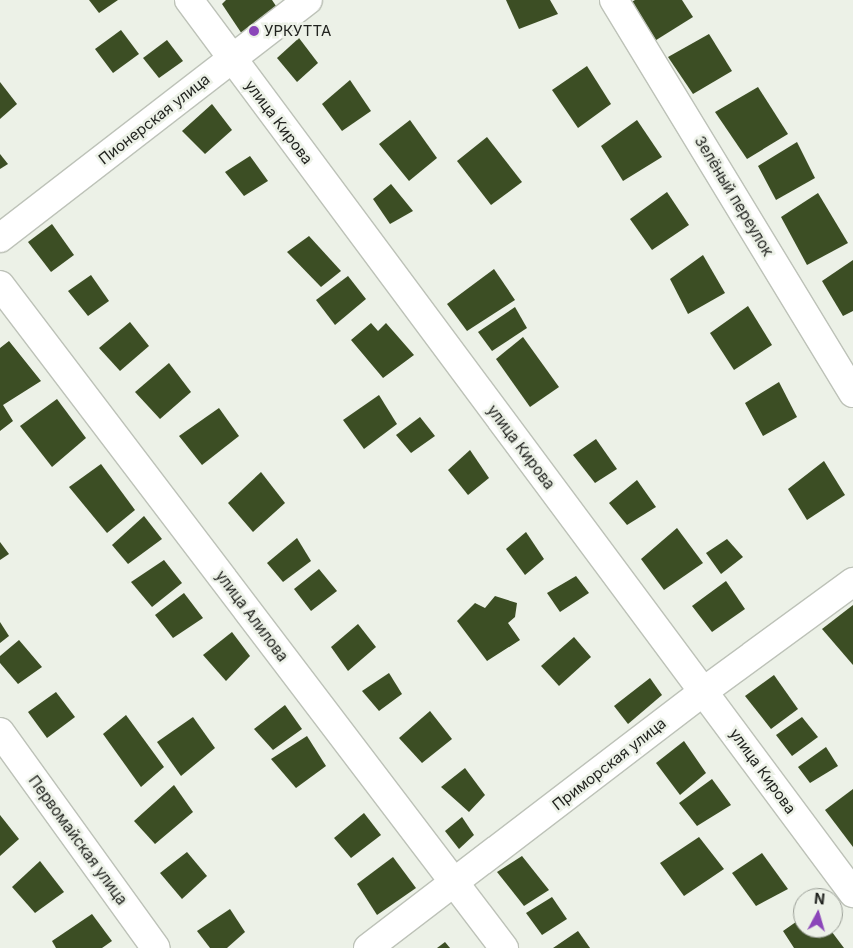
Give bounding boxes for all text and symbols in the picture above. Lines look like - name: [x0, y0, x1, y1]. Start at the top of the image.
- place label: УРКУТТА: [264, 22, 331, 40]
- marker: УРКУТТА: [248, 25, 260, 37]
- street label: Пионерская улица: [95, 70, 213, 168]
- street label: улица Кирова: [241, 76, 317, 168]
- street label: Зелёный переулок: [691, 133, 777, 259]
- street label: улица Кирова: [483, 401, 559, 493]
- street label: улица Алилова: [212, 567, 292, 665]
- street label: Приморская улица: [549, 714, 669, 814]
- street label: улица Кирова: [726, 725, 800, 817]
- street label: Первомайская улица: [25, 772, 131, 908]
- north arrow: [793, 888, 843, 938]
- text: N: [813, 890, 826, 908]

